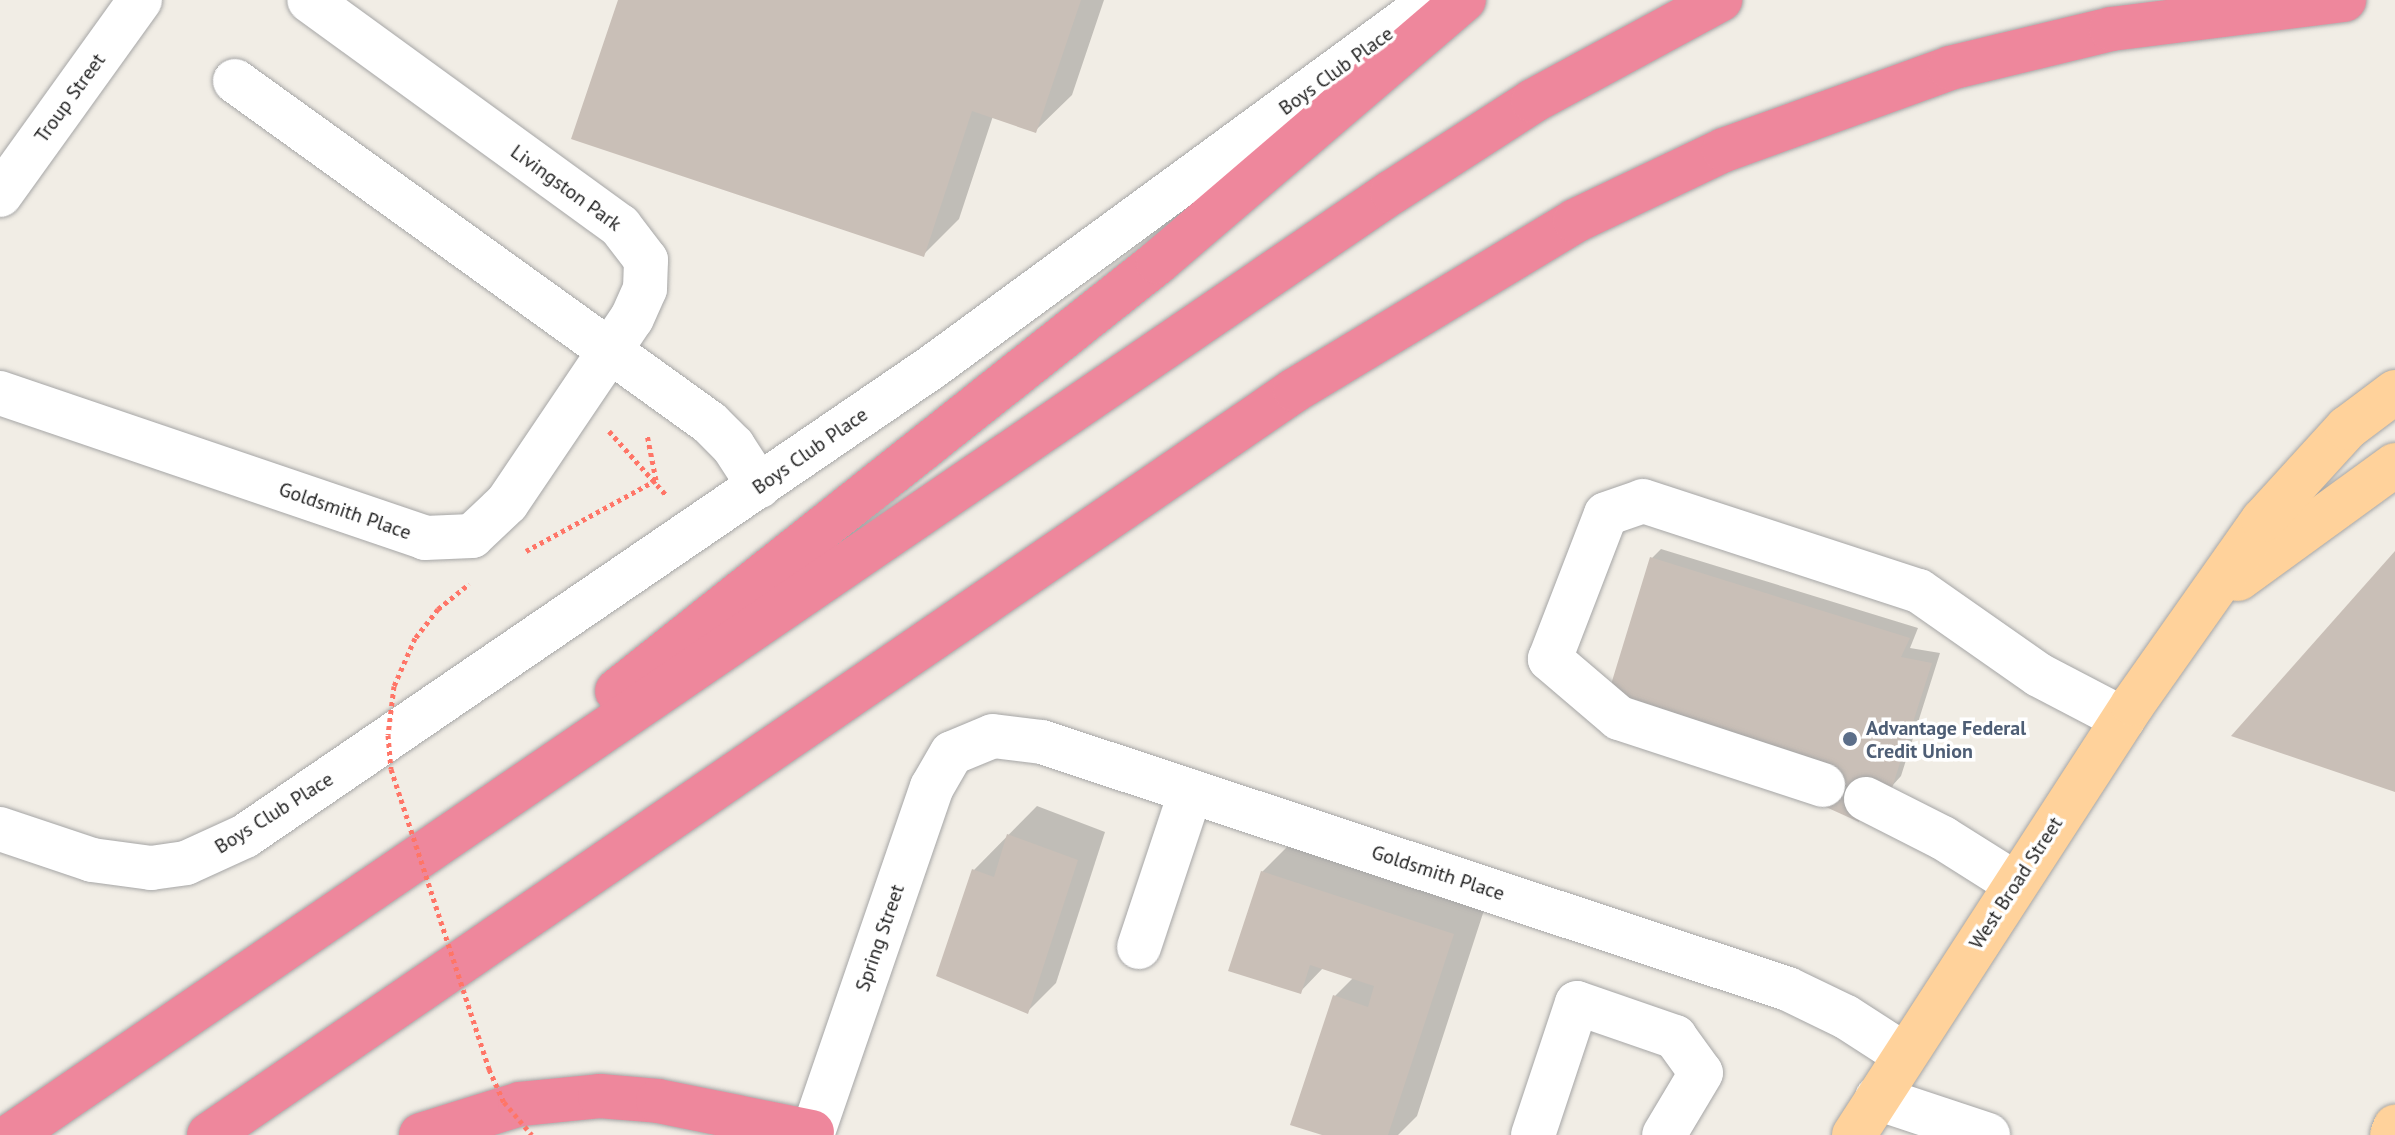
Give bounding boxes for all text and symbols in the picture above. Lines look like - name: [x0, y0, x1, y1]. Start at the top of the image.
- street label: Boys Club Place: [1274, 22, 1398, 120]
- street label: Troup Street: [30, 49, 110, 147]
- street label: Livingston Park: [506, 140, 626, 236]
- street label: Boys Club Place: [748, 402, 872, 500]
- street label: Goldsmith Place: [276, 477, 414, 545]
- place label: Advantage Federal Credit Union: [1866, 716, 2026, 763]
- marker: Advantage Federal Credit Union: [1841, 730, 1859, 748]
- street label: Boys Club Place: [210, 767, 338, 859]
- street label: West Broad Street: [1964, 812, 2068, 954]
- street label: Goldsmith Place: [1369, 840, 1507, 906]
- street label: Spring Street: [850, 881, 910, 995]

